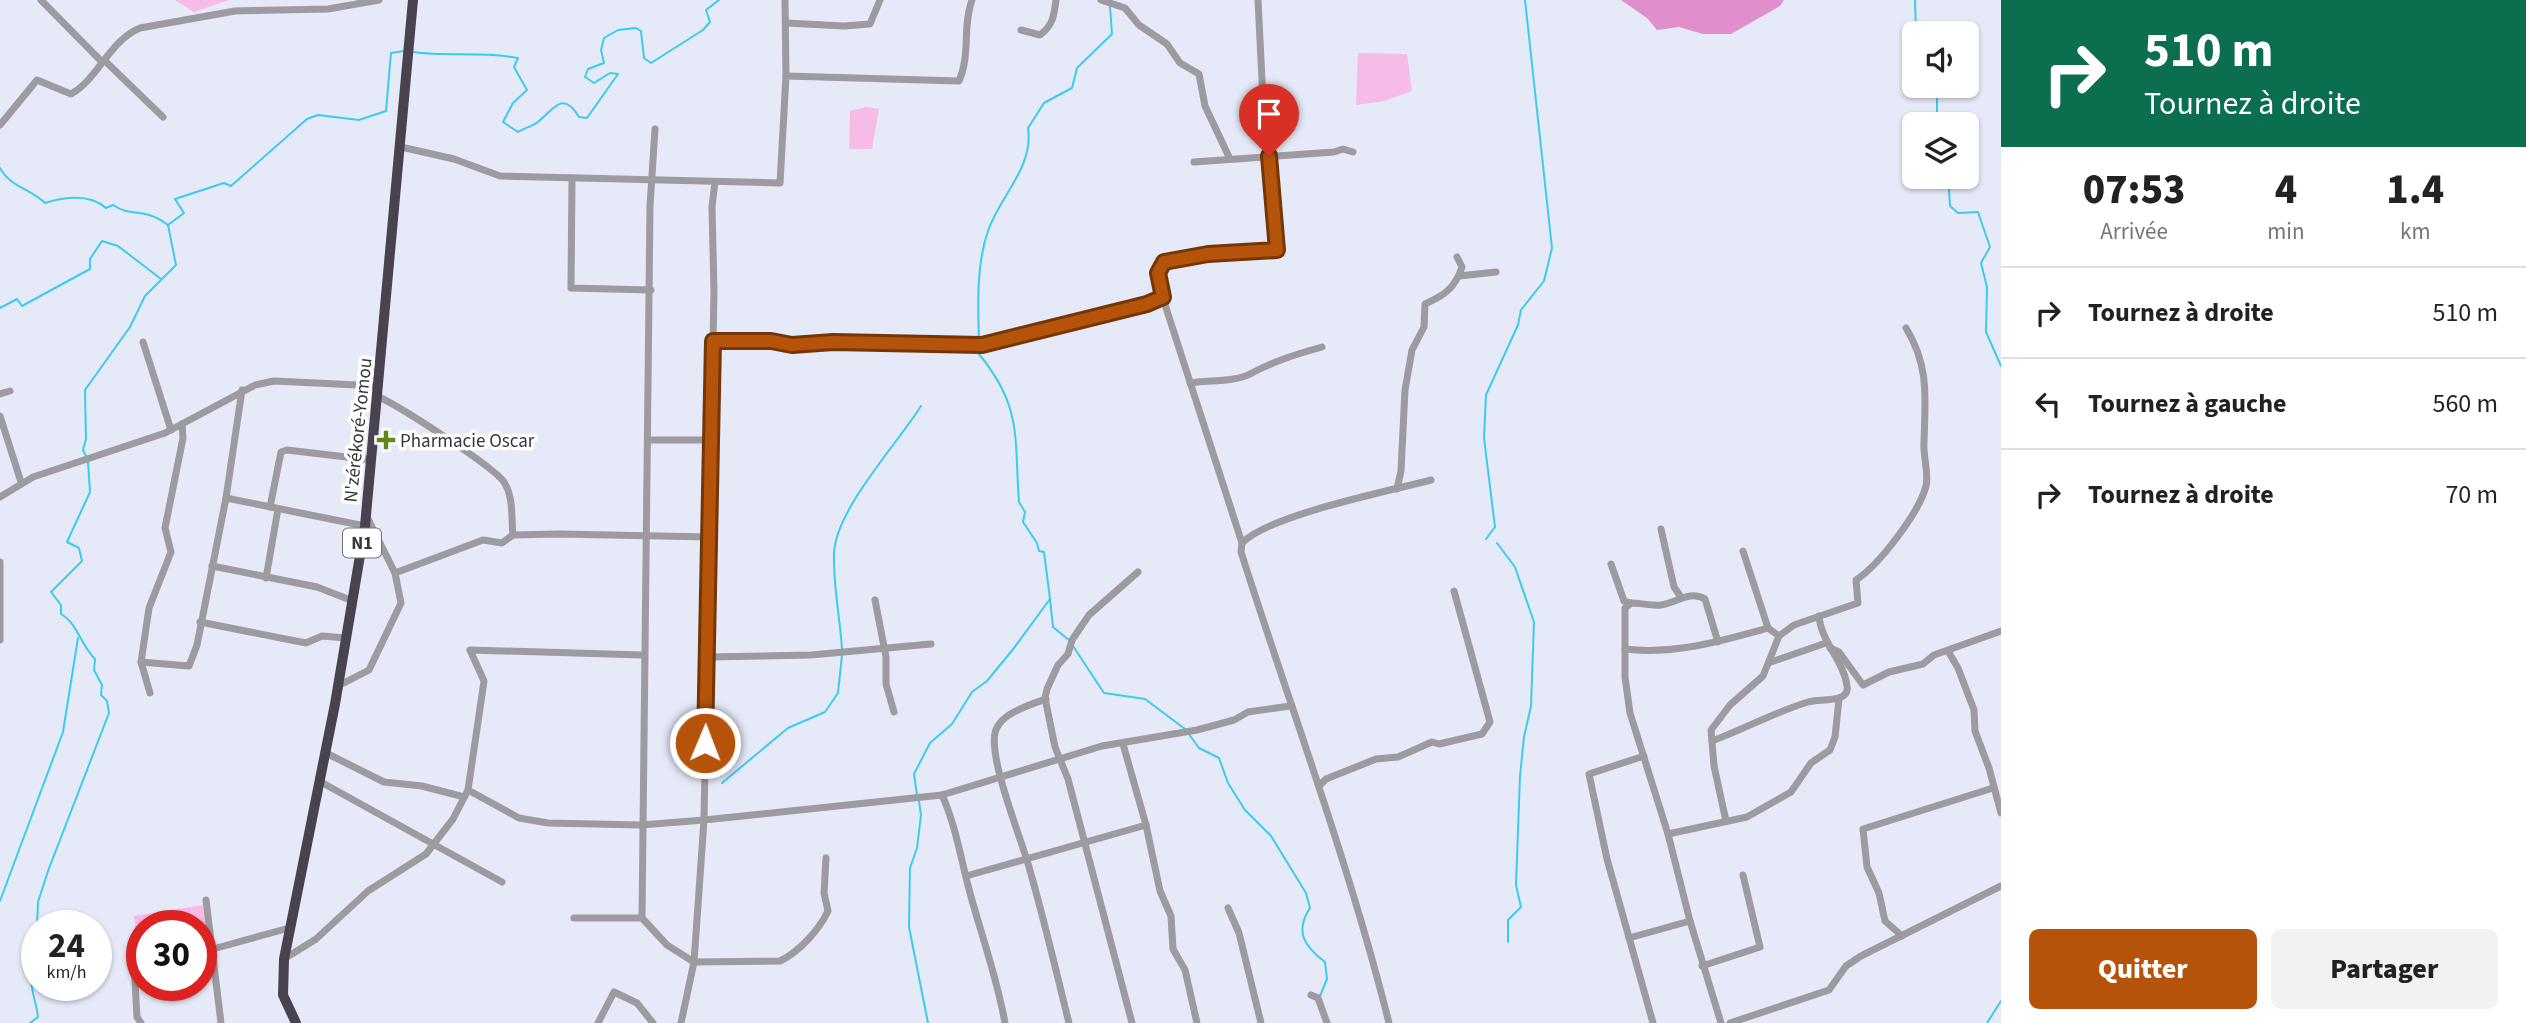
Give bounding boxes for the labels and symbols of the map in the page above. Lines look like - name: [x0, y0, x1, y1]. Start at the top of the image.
- pin: [1239, 84, 1299, 156]
- street label: N'zérékoré-Yomou: [337, 357, 380, 504]
- place label: Pharmacie Oscar: [400, 428, 535, 455]
- marker: Pharmacie Oscar: [378, 432, 394, 448]
- road number: N1: [343, 528, 381, 558]
- position arrow: [668, 706, 742, 780]
- speed limit sign: 30: [126, 910, 217, 1001]

